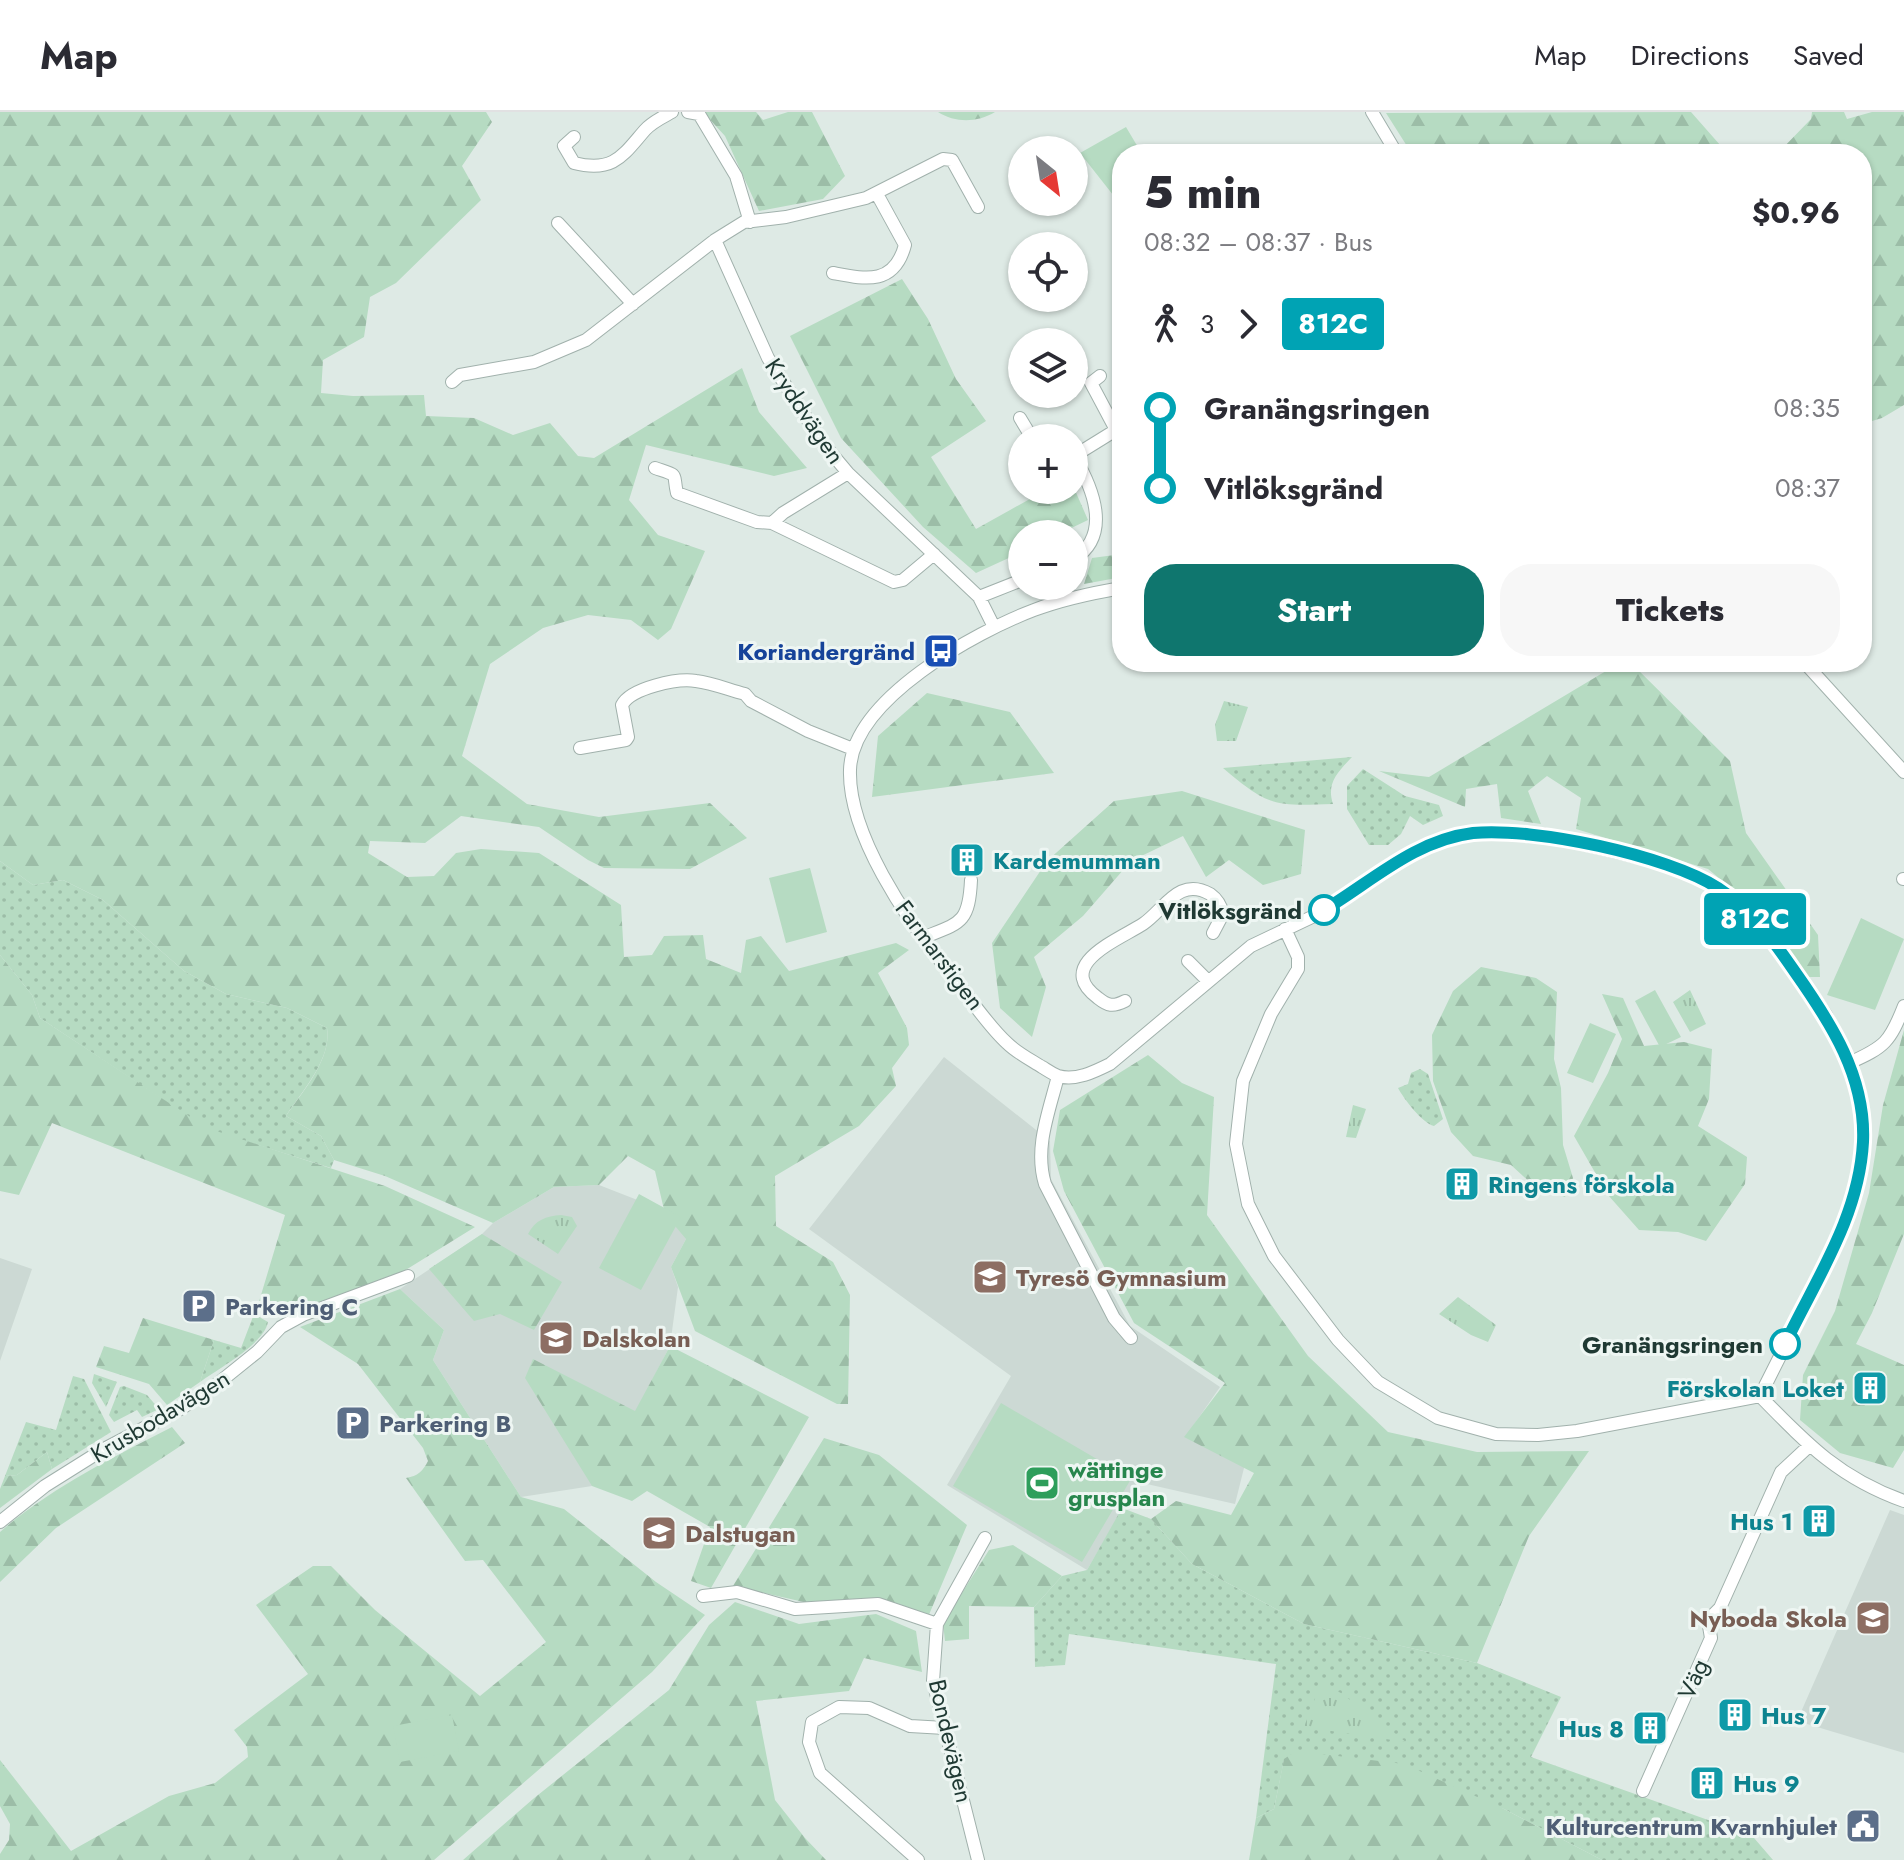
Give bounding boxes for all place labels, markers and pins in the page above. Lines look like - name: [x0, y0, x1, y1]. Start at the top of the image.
- bus stop icon: Koriandergränd: [922, 632, 960, 670]
- place label: Koriandergränd: [737, 634, 915, 669]
- building icon: Kardemumman: [948, 841, 986, 879]
- place label: Kardemumman: [993, 843, 1161, 878]
- place label: Vitlöksgränd: [1158, 893, 1302, 928]
- marker: Vitlöksgränd: [1309, 895, 1339, 925]
- building icon: Ringens förskola: [1443, 1165, 1481, 1203]
- place label: Ringens förskola: [1488, 1167, 1675, 1202]
- school or university icon: Tyresö Gymnasium: [971, 1258, 1009, 1296]
- place label: Tyresö Gymnasium: [1016, 1260, 1227, 1295]
- parking icon: Parkering C: [180, 1287, 218, 1325]
- place label: Parkering C: [225, 1289, 358, 1324]
- school or university icon: Dalskolan: [537, 1319, 575, 1357]
- place label: Dalskolan: [582, 1321, 691, 1356]
- place label: Granängsringen: [1582, 1327, 1763, 1362]
- marker: Granängsringen: [1770, 1329, 1800, 1359]
- building icon: Förskolan Loket: [1851, 1369, 1889, 1407]
- place label: Förskolan Loket: [1667, 1371, 1844, 1406]
- parking icon: Parkering B: [334, 1404, 372, 1442]
- place label: Parkering B: [379, 1406, 511, 1441]
- place label: wättinge grusplan: [1067, 1452, 1165, 1515]
- sports icon: wättinge grusplan: [1023, 1464, 1061, 1502]
- building icon: Hus 1: [1800, 1502, 1838, 1540]
- place label: Hus 1: [1730, 1504, 1793, 1539]
- school or university icon: Dalstugan: [640, 1514, 678, 1552]
- place label: Dalstugan: [685, 1516, 796, 1551]
- school or university icon: Nyboda Skola: [1854, 1599, 1892, 1637]
- place label: Nyboda Skola: [1689, 1601, 1847, 1636]
- building icon: Hus 7: [1716, 1696, 1754, 1734]
- place label: Hus 7: [1761, 1698, 1827, 1733]
- building icon: Hus 8: [1631, 1709, 1669, 1747]
- place label: Hus 8: [1558, 1711, 1624, 1746]
- building icon: Hus 9: [1688, 1764, 1726, 1802]
- place label: Hus 9: [1733, 1766, 1800, 1801]
- public building icon: Kulturcentrum Kvarnhjulet: [1844, 1807, 1882, 1845]
- place label: Kulturcentrum Kvarnhjulet: [1545, 1809, 1837, 1844]

